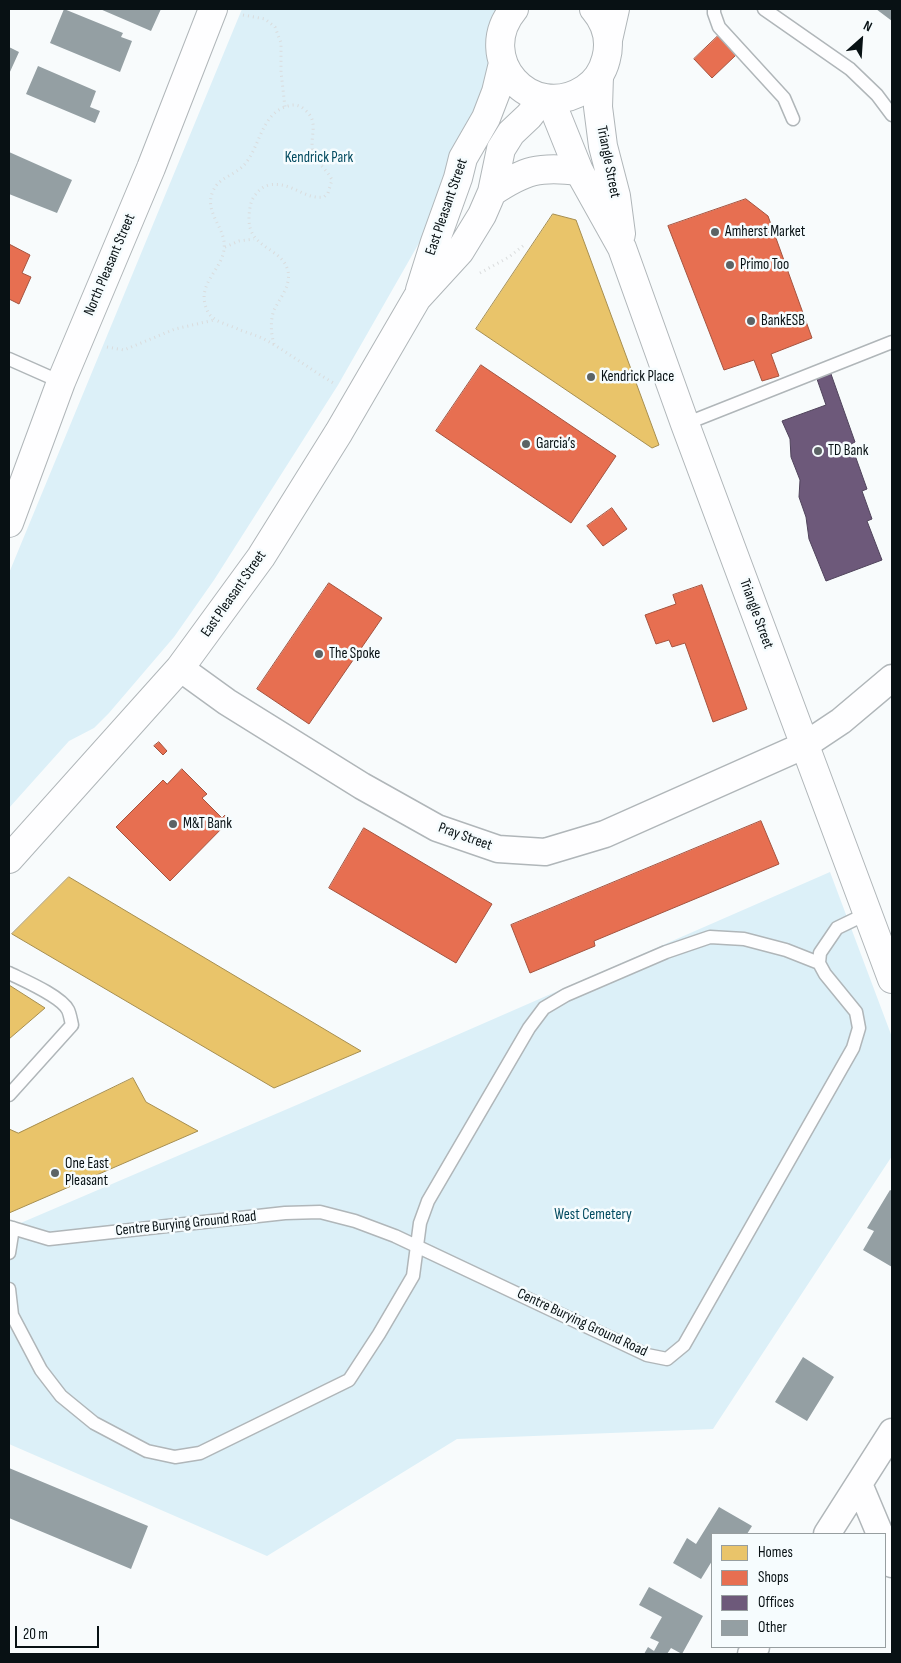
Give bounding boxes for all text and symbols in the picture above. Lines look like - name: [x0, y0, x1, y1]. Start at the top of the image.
- north arrow: [836, 15, 886, 65]
- text: N: [861, 17, 875, 35]
- street label: Triangle Street: [592, 124, 624, 200]
- park label: Kendrick Park: [285, 149, 353, 167]
- street label: East Pleasant Street: [422, 156, 472, 258]
- street label: North Pleasant Street: [80, 211, 140, 319]
- place label: Amherst Market: [725, 223, 805, 241]
- marker: Amherst Market: [709, 226, 721, 238]
- place label: Primo Too: [740, 256, 789, 274]
- marker: Primo Too: [724, 259, 736, 271]
- place label: BankESB: [761, 312, 805, 330]
- marker: BankESB: [745, 315, 757, 327]
- place label: Kendrick Place: [601, 368, 674, 386]
- marker: Kendrick Place: [585, 371, 597, 383]
- place label: Garcia’s: [536, 435, 575, 453]
- marker: Garcia’s: [520, 438, 532, 450]
- place label: TD Bank: [828, 442, 868, 460]
- marker: TD Bank: [812, 445, 824, 457]
- street label: East Pleasant Street: [198, 547, 270, 641]
- street label: Triangle Street: [735, 577, 777, 651]
- place label: The Spoke: [329, 645, 380, 663]
- marker: The Spoke: [313, 648, 325, 660]
- place label: M&T Bank: [183, 815, 232, 833]
- marker: M&T Bank: [167, 818, 179, 830]
- street label: Pray Street: [436, 819, 494, 855]
- place label: One East Pleasant: [65, 1155, 109, 1190]
- marker: One East Pleasant: [49, 1167, 61, 1179]
- park label: West Cemetery: [554, 1206, 632, 1224]
- street label: Centre Burying Ground Road: [115, 1208, 257, 1240]
- street label: Centre Burying Ground Road: [514, 1285, 650, 1361]
- legend: [711, 1533, 886, 1648]
- text: Homes: [758, 1543, 793, 1562]
- text: Shops: [758, 1568, 789, 1587]
- text: Offices: [758, 1593, 794, 1612]
- scale bar: [18, 1616, 101, 1648]
- text: Other: [758, 1618, 787, 1637]
- text: 20 m: [23, 1625, 48, 1644]

